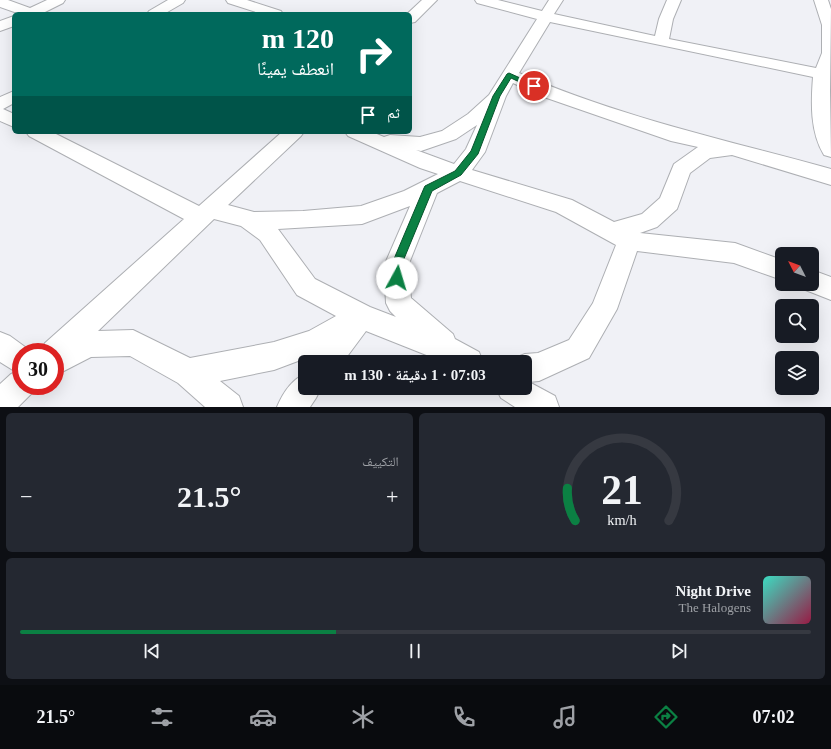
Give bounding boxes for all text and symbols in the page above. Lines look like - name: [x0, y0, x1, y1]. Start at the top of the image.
- text: 120 m: [262, 23, 334, 54]
- icon: right: [348, 28, 400, 80]
- text: انعطف يمينًا: [257, 59, 334, 79]
- pin: [517, 69, 551, 103]
- icon: arrive: [523, 75, 545, 97]
- icon: arrive: [357, 104, 379, 126]
- text: ثم: [387, 105, 400, 121]
- north arrow: [775, 247, 819, 291]
- map controls: [775, 247, 819, 395]
- position arrow: [376, 257, 418, 299]
- button: search: [775, 299, 819, 343]
- speed limit sign: 30: [12, 343, 64, 395]
- button: layers: [775, 351, 819, 395]
- text: 07:03 · 1 دقيقة · 130 m: [344, 367, 486, 383]
- text: التكييف: [362, 454, 399, 469]
- text: 21: [601, 466, 643, 512]
- text: 21.5°: [177, 480, 242, 513]
- text: −: [20, 484, 32, 509]
- text: +: [386, 484, 399, 509]
- text: km/h: [607, 511, 636, 527]
- text: Night Drive: [676, 583, 751, 599]
- text: The Halogens: [678, 600, 751, 615]
- icon: previous: [141, 640, 163, 662]
- icon: pause: [404, 640, 426, 662]
- icon: next: [668, 640, 690, 662]
- icon: filters: [148, 703, 176, 731]
- icon: car: [249, 703, 277, 731]
- icon: climate: [349, 703, 377, 731]
- icon: phone: [450, 703, 478, 731]
- icon: music: [551, 703, 579, 731]
- icon: directions: [652, 703, 680, 731]
- text: 21.5°: [36, 707, 75, 727]
- text: 07:02: [753, 707, 795, 727]

